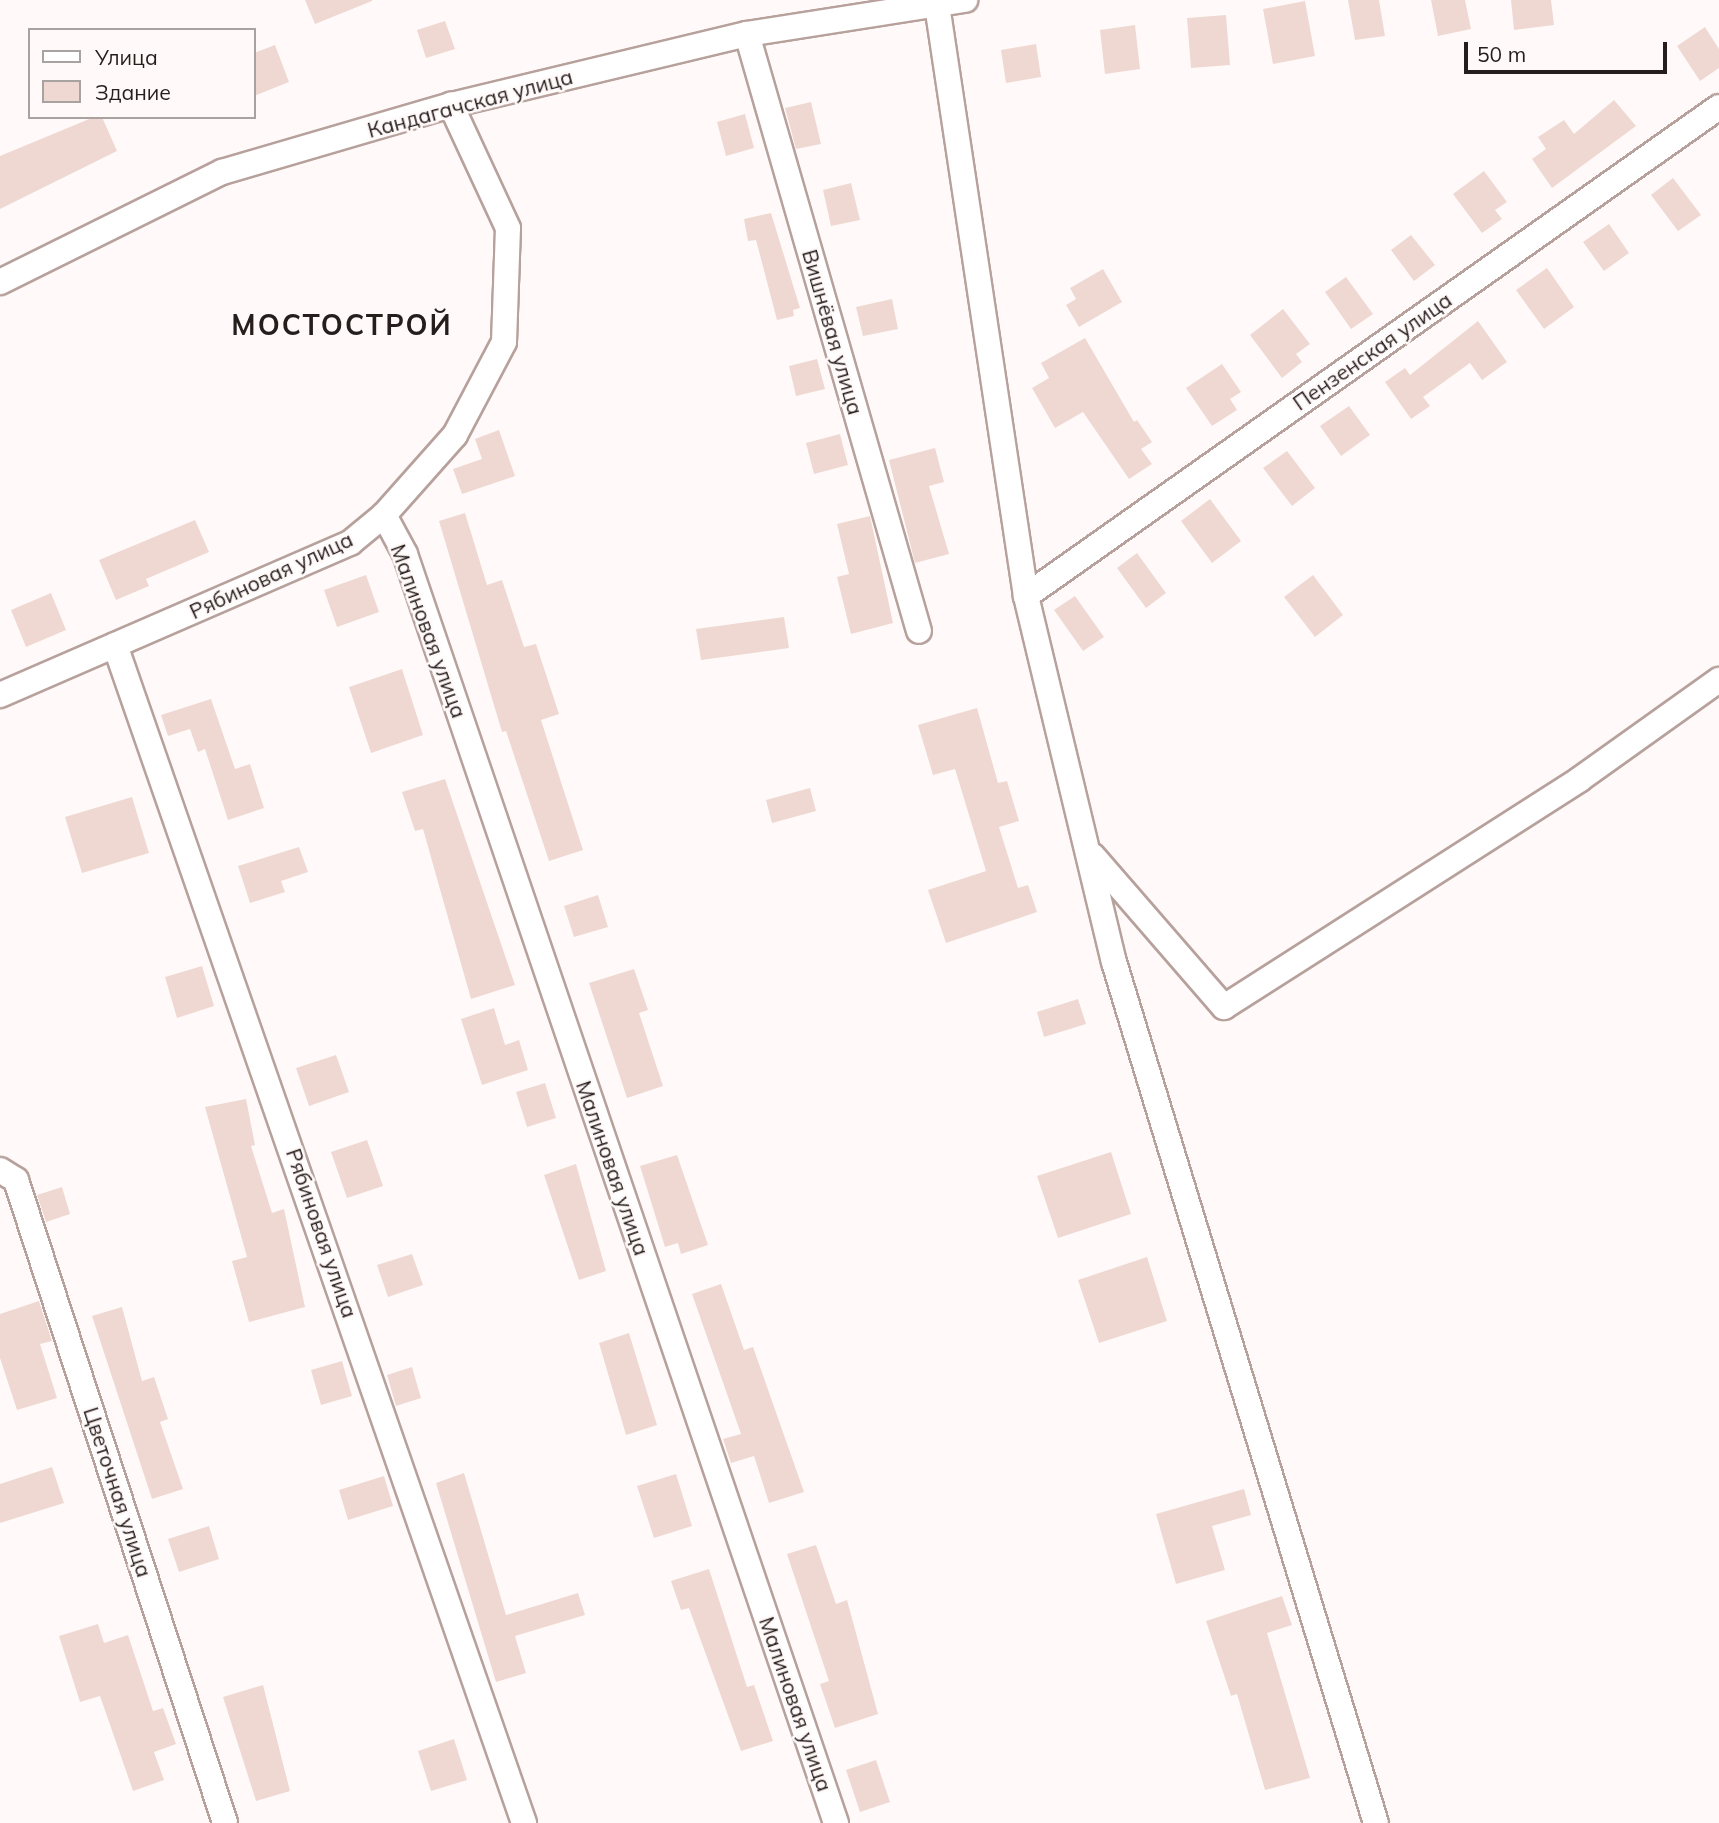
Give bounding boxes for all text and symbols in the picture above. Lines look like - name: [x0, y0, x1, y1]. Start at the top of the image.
- legend: [28, 28, 256, 119]
- scale bar: [1467, 28, 1670, 72]
- text: 50 m: [1477, 41, 1526, 67]
- text: Улица: [95, 44, 158, 70]
- street label: Кандагачская улица: [365, 63, 575, 143]
- text: Здание: [95, 79, 171, 105]
- street label: Вишнёвая улица: [797, 246, 869, 418]
- street label: Пензенская улица: [1288, 287, 1456, 415]
- district label: МОСТОСТРОЙ: [233, 308, 451, 342]
- street label: Рябиновая улица: [185, 526, 357, 624]
- street label: Малиновая улица: [386, 541, 472, 721]
- street label: Малиновая улица: [571, 1077, 655, 1259]
- street label: Рябиновая улица: [281, 1145, 363, 1321]
- street label: Цветочная улица: [79, 1404, 157, 1580]
- street label: Малиновая улица: [754, 1613, 838, 1795]

